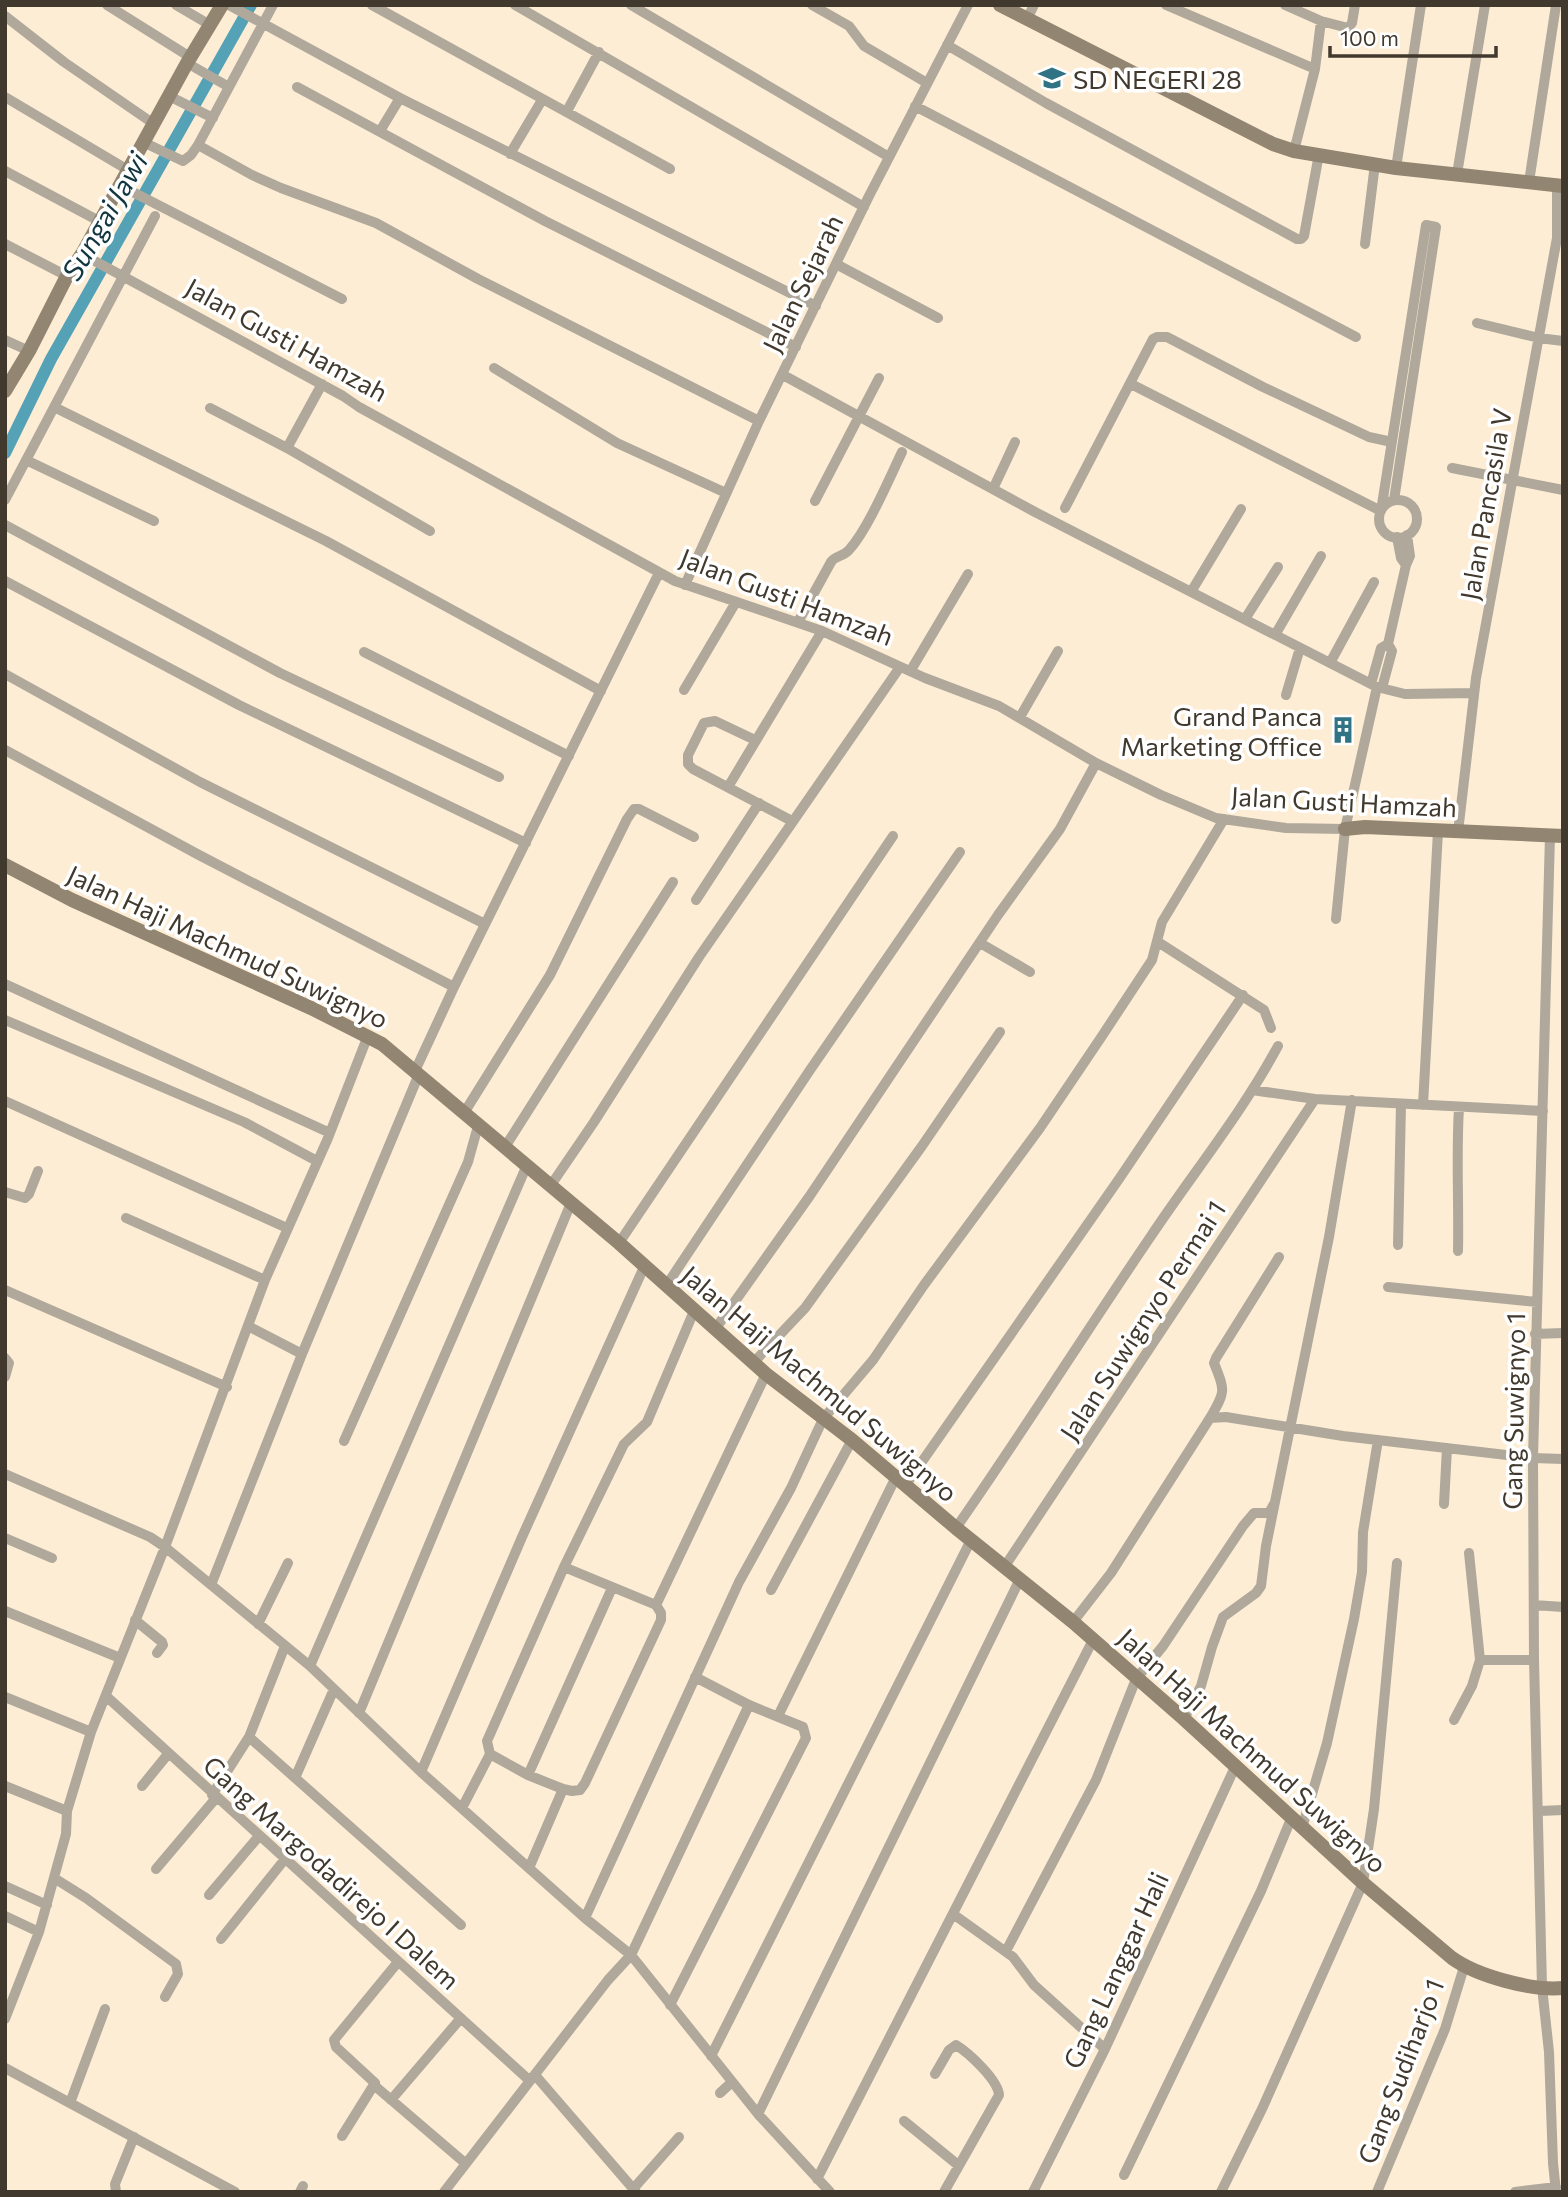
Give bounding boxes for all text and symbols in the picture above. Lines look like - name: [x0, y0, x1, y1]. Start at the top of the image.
- scale bar: [1330, 14, 1496, 58]
- text: 100 m: [1340, 25, 1399, 50]
- school or university icon: SD NEGERI 28: [1037, 63, 1067, 93]
- place label: SD NEGERI 28: [1073, 63, 1242, 94]
- water label: Sungai Jawi: [54, 145, 155, 286]
- street label: Jalan Sejarah: [755, 209, 849, 357]
- street label: Jalan Gusti Hamzah: [181, 271, 393, 407]
- street label: Jalan Pancasila V: [1453, 406, 1517, 602]
- street label: Jalan Gusti Hamzah: [676, 541, 898, 651]
- place label: Grand Panca Marketing Office: [1121, 700, 1322, 761]
- building icon: Grand Panca Marketing Office: [1328, 715, 1358, 745]
- street label: Jalan Gusti Hamzah: [1230, 780, 1458, 822]
- street label: Jalan Haji Machmud Suwignyo: [63, 858, 393, 1034]
- street label: Jalan Suwignyo Permai 1: [1053, 1194, 1231, 1446]
- street label: Jalan Haji Machmud Suwignyo: [676, 1259, 964, 1507]
- street label: Gang Suwignyo 1: [1496, 1312, 1530, 1510]
- street label: Jalan Haji Machmud Suwignyo: [1112, 1621, 1394, 1879]
- street label: Gang Margodadirejo I Dalem: [198, 1749, 466, 1995]
- street label: Gang Langgar Hali: [1056, 1867, 1174, 2073]
- street label: Gang Sudiharjo 1: [1351, 1974, 1449, 2168]

